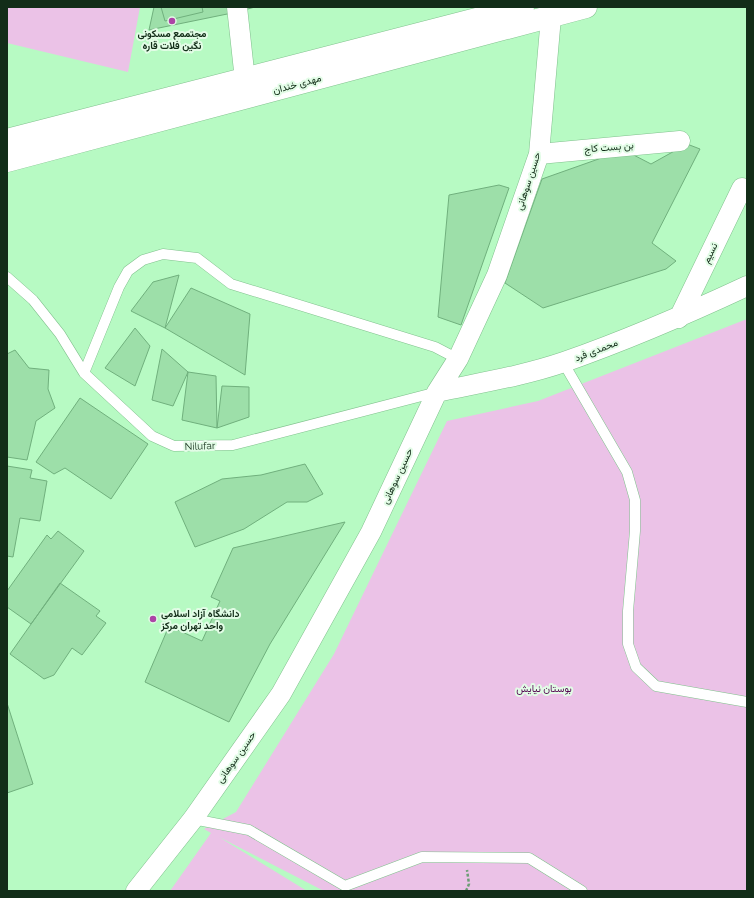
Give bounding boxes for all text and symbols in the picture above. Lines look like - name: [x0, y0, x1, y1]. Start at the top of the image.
- marker: مجتممع مسکونی نگین فلات قاره: [167, 16, 177, 26]
- place label: مجتممع مسکونی نگین فلات قاره: [138, 28, 207, 52]
- street label: مهدی خندان: [272, 72, 323, 97]
- street label: بن بست کاج: [584, 139, 634, 156]
- street label: حسین سوهانی: [513, 150, 544, 212]
- street label: نسیم: [700, 241, 721, 265]
- street label: محمدی فرد: [573, 337, 619, 364]
- street label: Nilufar: [184, 440, 216, 452]
- street label: حسین سوهانی: [379, 446, 416, 506]
- place label: دانشگاه آزاد اسلامی واحد تهران مرکز: [160, 608, 240, 632]
- marker: دانشگاه آزاد اسلامی واحد تهران مرکز: [148, 614, 158, 624]
- park label: بوستان نیایش: [516, 683, 572, 695]
- street label: حسین سوهانی: [214, 729, 259, 785]

